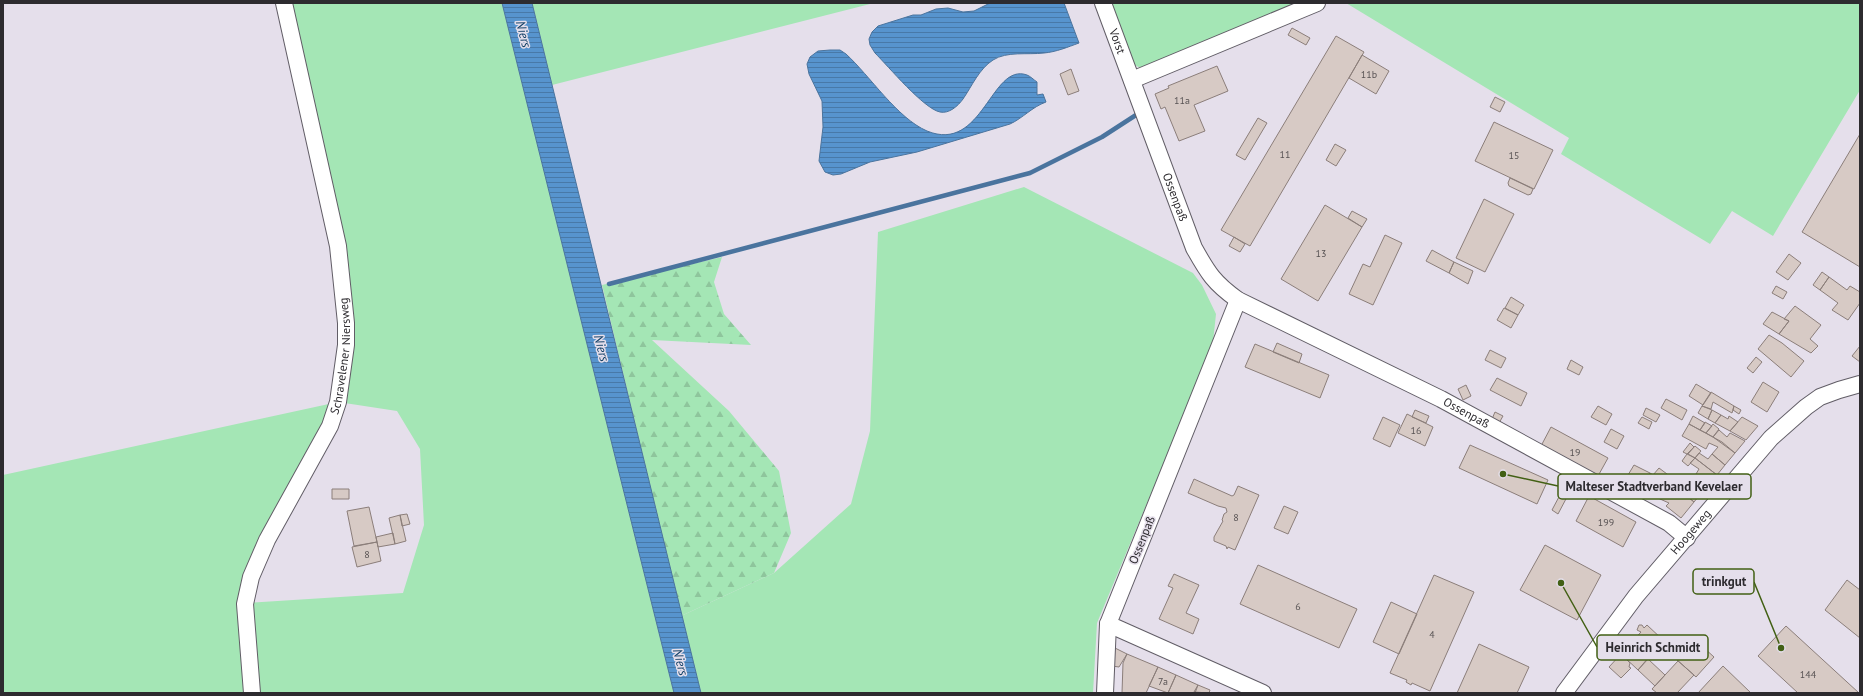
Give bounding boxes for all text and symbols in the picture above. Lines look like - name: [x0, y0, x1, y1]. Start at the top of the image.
- water label: Niers: [512, 19, 535, 50]
- street label: Vorst: [1106, 26, 1129, 56]
- house number: 11b: [1361, 68, 1377, 81]
- house number: 11a: [1174, 94, 1190, 107]
- house number: 11: [1280, 148, 1290, 161]
- house number: 15: [1509, 149, 1519, 162]
- street label: Ossenpaß: [1160, 171, 1191, 223]
- house number: 13: [1316, 247, 1326, 260]
- street label: Schravelener Niersweg: [326, 297, 353, 416]
- water label: Niers: [590, 333, 613, 364]
- street label: Ossenpaß: [1441, 394, 1492, 431]
- house number: 16: [1411, 424, 1421, 437]
- house number: 19: [1570, 446, 1580, 459]
- callout: Malteser Stadtverband Kevelaer: [1558, 474, 1751, 499]
- text: Malteser Stadtverband Kevelaer: [1566, 478, 1743, 495]
- street label: Hoogeweg: [1667, 506, 1714, 557]
- house number: 8: [1233, 511, 1239, 524]
- street label: Ossenpaß: [1125, 514, 1158, 566]
- house number: 199: [1598, 516, 1614, 529]
- house number: 8: [364, 548, 370, 561]
- callout: trinkgut: [1693, 569, 1754, 594]
- text: trinkgut: [1702, 573, 1747, 590]
- house number: 6: [1295, 600, 1301, 613]
- house number: 4: [1429, 628, 1435, 641]
- callout: Heinrich Schmidt: [1597, 635, 1708, 660]
- text: Heinrich Schmidt: [1606, 639, 1701, 656]
- water label: Niers: [669, 647, 692, 678]
- house number: 144: [1800, 668, 1817, 681]
- house number: 7a: [1158, 675, 1168, 688]

